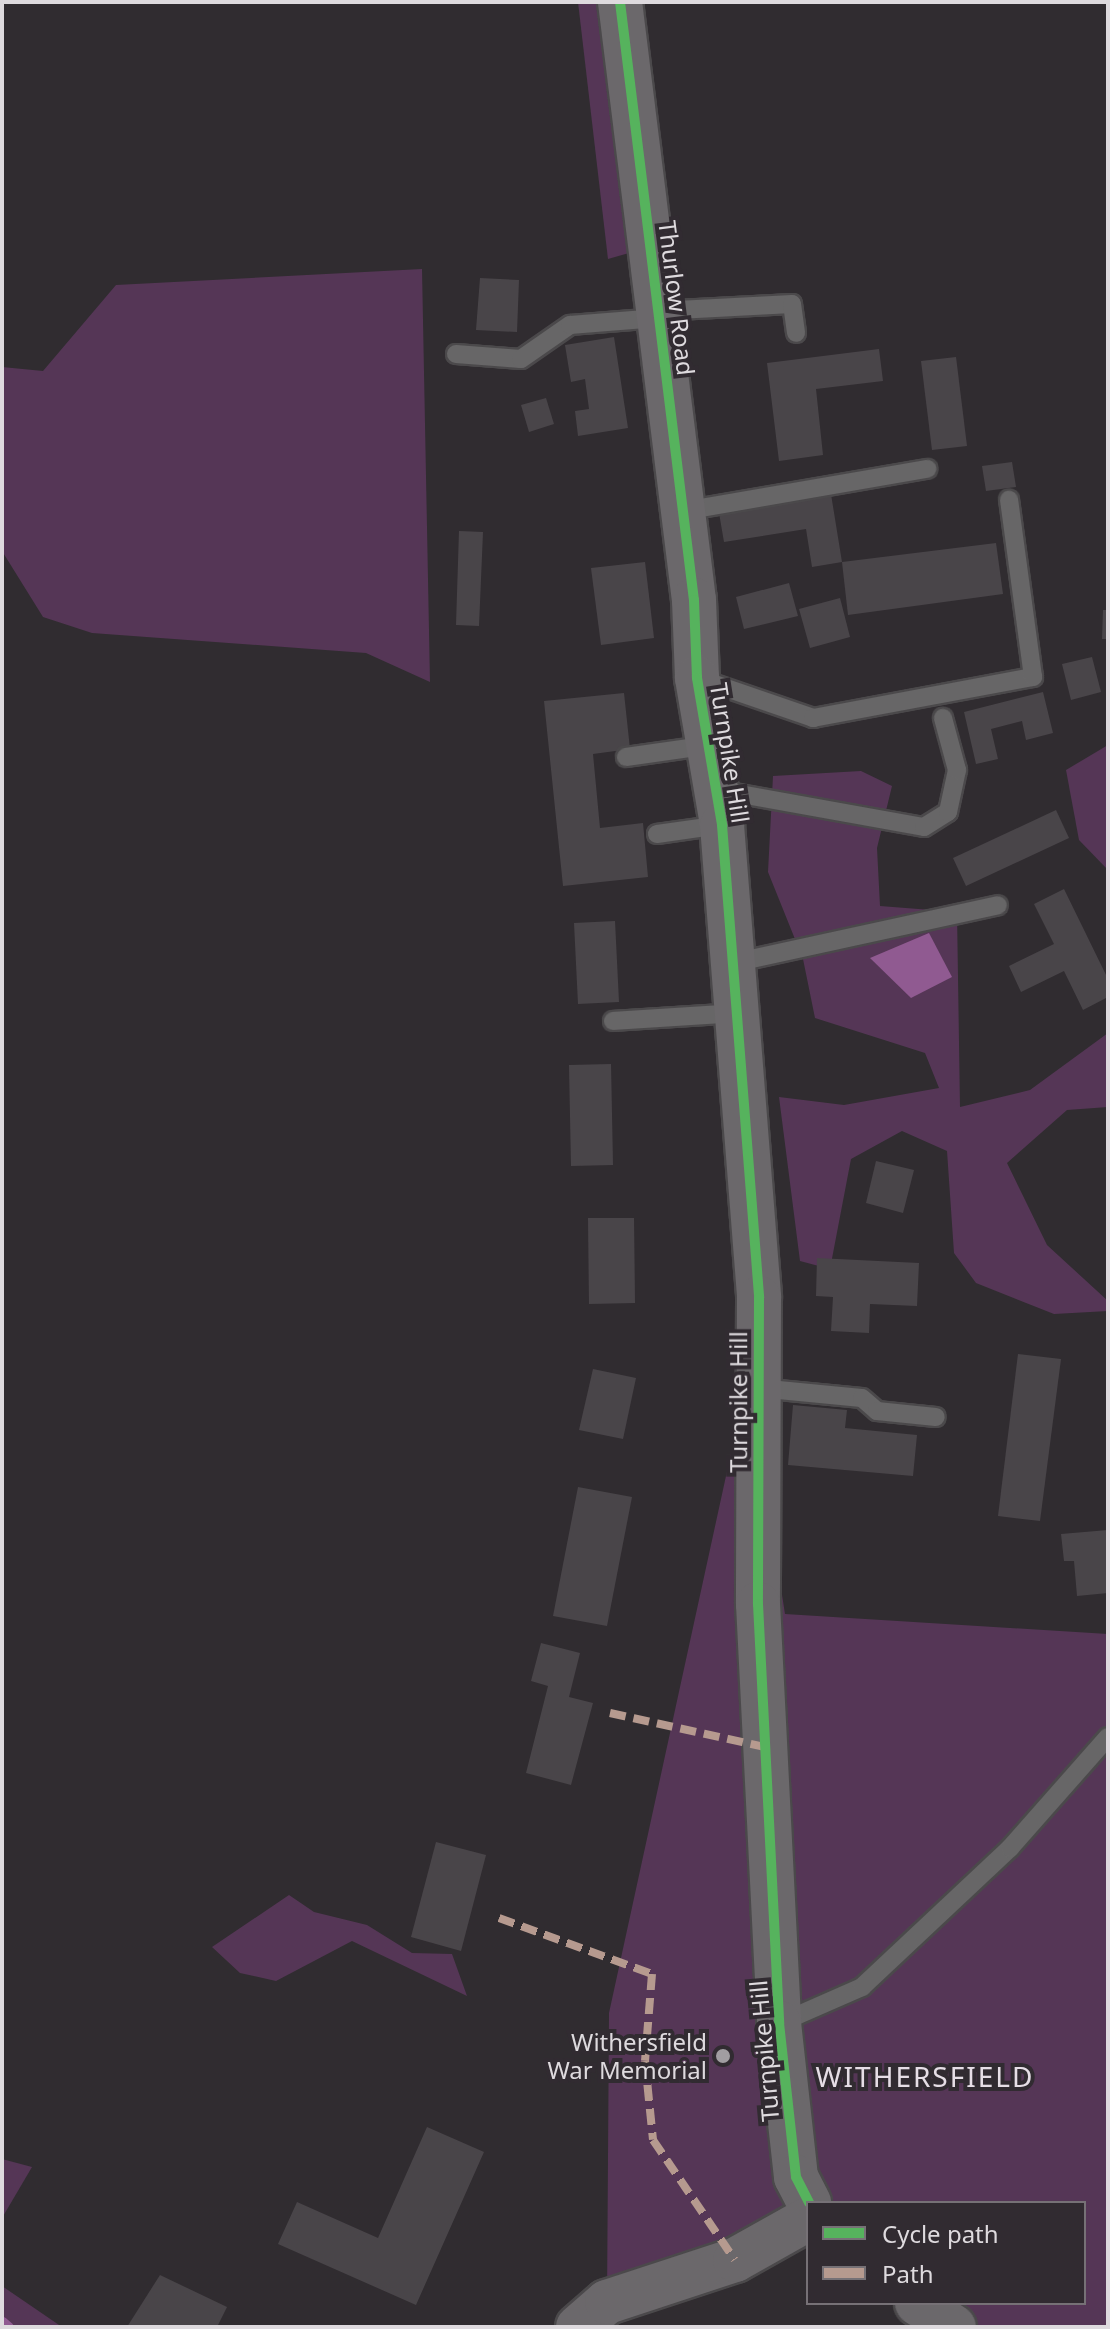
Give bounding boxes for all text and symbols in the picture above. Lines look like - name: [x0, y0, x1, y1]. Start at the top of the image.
- street label: Thurlow Road: [653, 219, 701, 377]
- street label: Turnpike Hill: [705, 681, 755, 825]
- street label: Turnpike Hill: [724, 1331, 752, 1473]
- street label: Turnpike Hill: [743, 1979, 785, 2123]
- place label: Withersfield War Memorial: [548, 2028, 707, 2084]
- marker: Withersfield War Memorial: [714, 2047, 732, 2065]
- district label: WITHERSFIELD: [816, 2059, 1034, 2093]
- legend: [806, 2201, 1086, 2305]
- text: Cycle path: [882, 2217, 999, 2250]
- text: Path: [882, 2257, 933, 2290]

